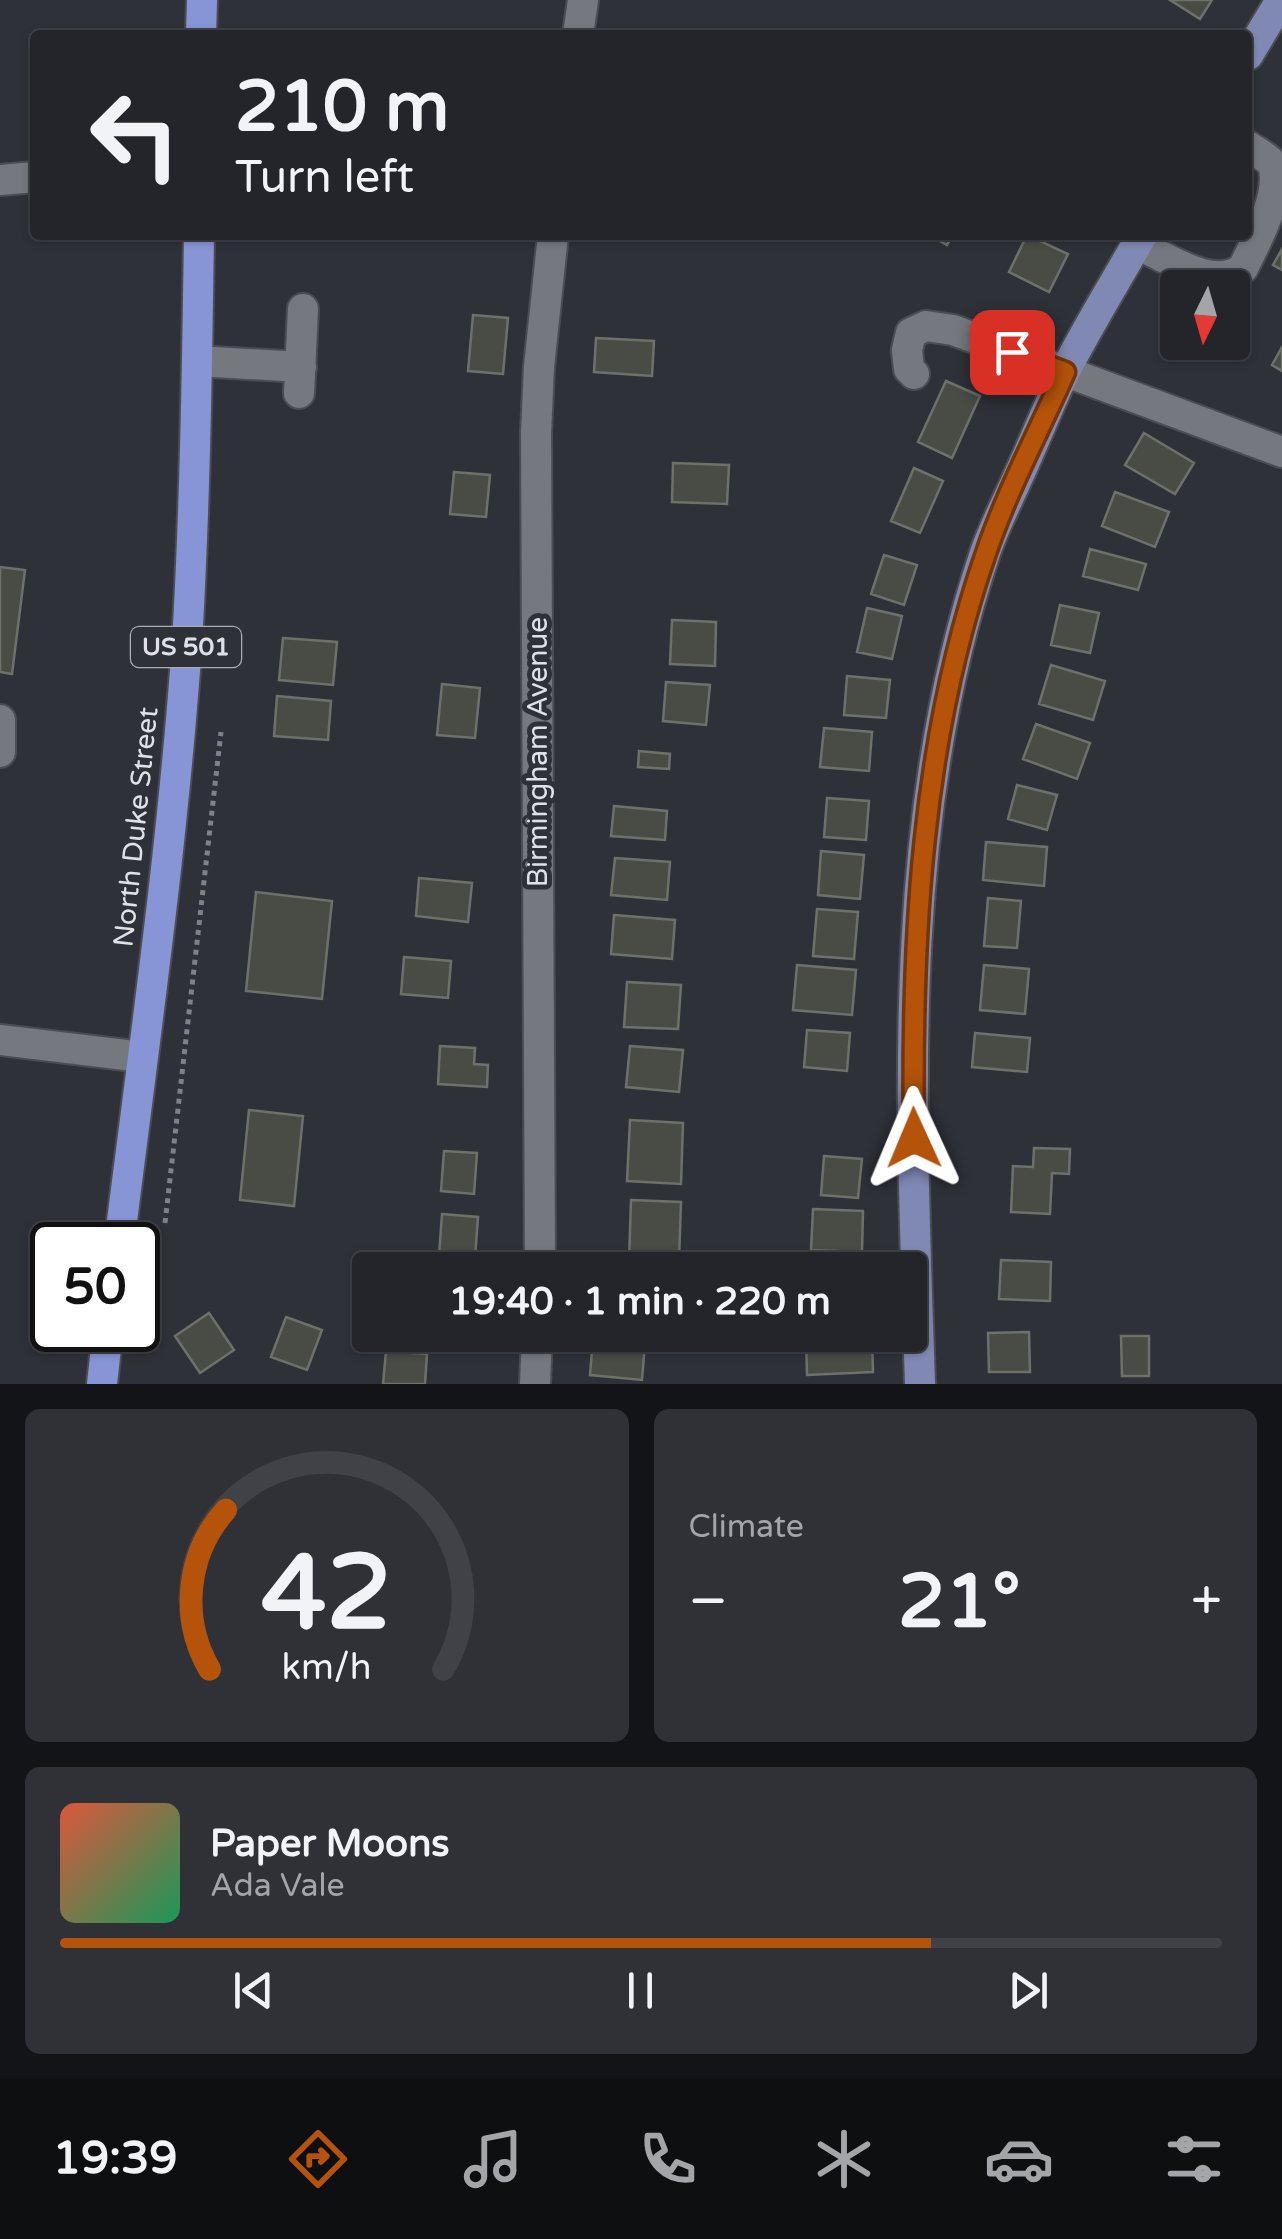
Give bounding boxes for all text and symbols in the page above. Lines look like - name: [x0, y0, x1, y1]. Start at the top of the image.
- text: 210 m: [235, 66, 449, 150]
- icon: left: [70, 70, 200, 200]
- text: Turn left: [235, 151, 414, 205]
- north arrow: [1160, 270, 1250, 360]
- map controls: [1160, 270, 1250, 360]
- pin: [970, 310, 1055, 395]
- icon: arrive: [985, 325, 1040, 380]
- street label: Birmingham Avenue: [521, 617, 555, 887]
- road number: US 501: [131, 627, 241, 667]
- street label: North Duke Street: [107, 705, 166, 949]
- position arrow: [862, 1086, 966, 1190]
- speed limit sign: 50: [30, 1222, 160, 1352]
- text: 19:40 · 1 min · 220 m: [448, 1279, 831, 1325]
- text: Climate: [689, 1508, 804, 1546]
- text: 42: [261, 1532, 392, 1657]
- text: 21°: [898, 1557, 1021, 1647]
- text: −: [689, 1569, 728, 1635]
- text: +: [1191, 1569, 1222, 1635]
- text: km/h: [282, 1646, 372, 1689]
- text: Paper Moons: [210, 1821, 450, 1867]
- text: Ada Vale: [210, 1867, 345, 1905]
- icon: previous: [226, 1963, 281, 2018]
- icon: pause: [613, 1963, 668, 2018]
- icon: next: [1001, 1963, 1056, 2018]
- icon: directions: [283, 2124, 353, 2194]
- icon: music: [458, 2124, 528, 2194]
- icon: phone: [633, 2124, 703, 2194]
- icon: climate: [809, 2124, 879, 2194]
- icon: car: [984, 2124, 1054, 2194]
- icon: filters: [1159, 2124, 1229, 2194]
- text: 19:39: [53, 2132, 177, 2186]

